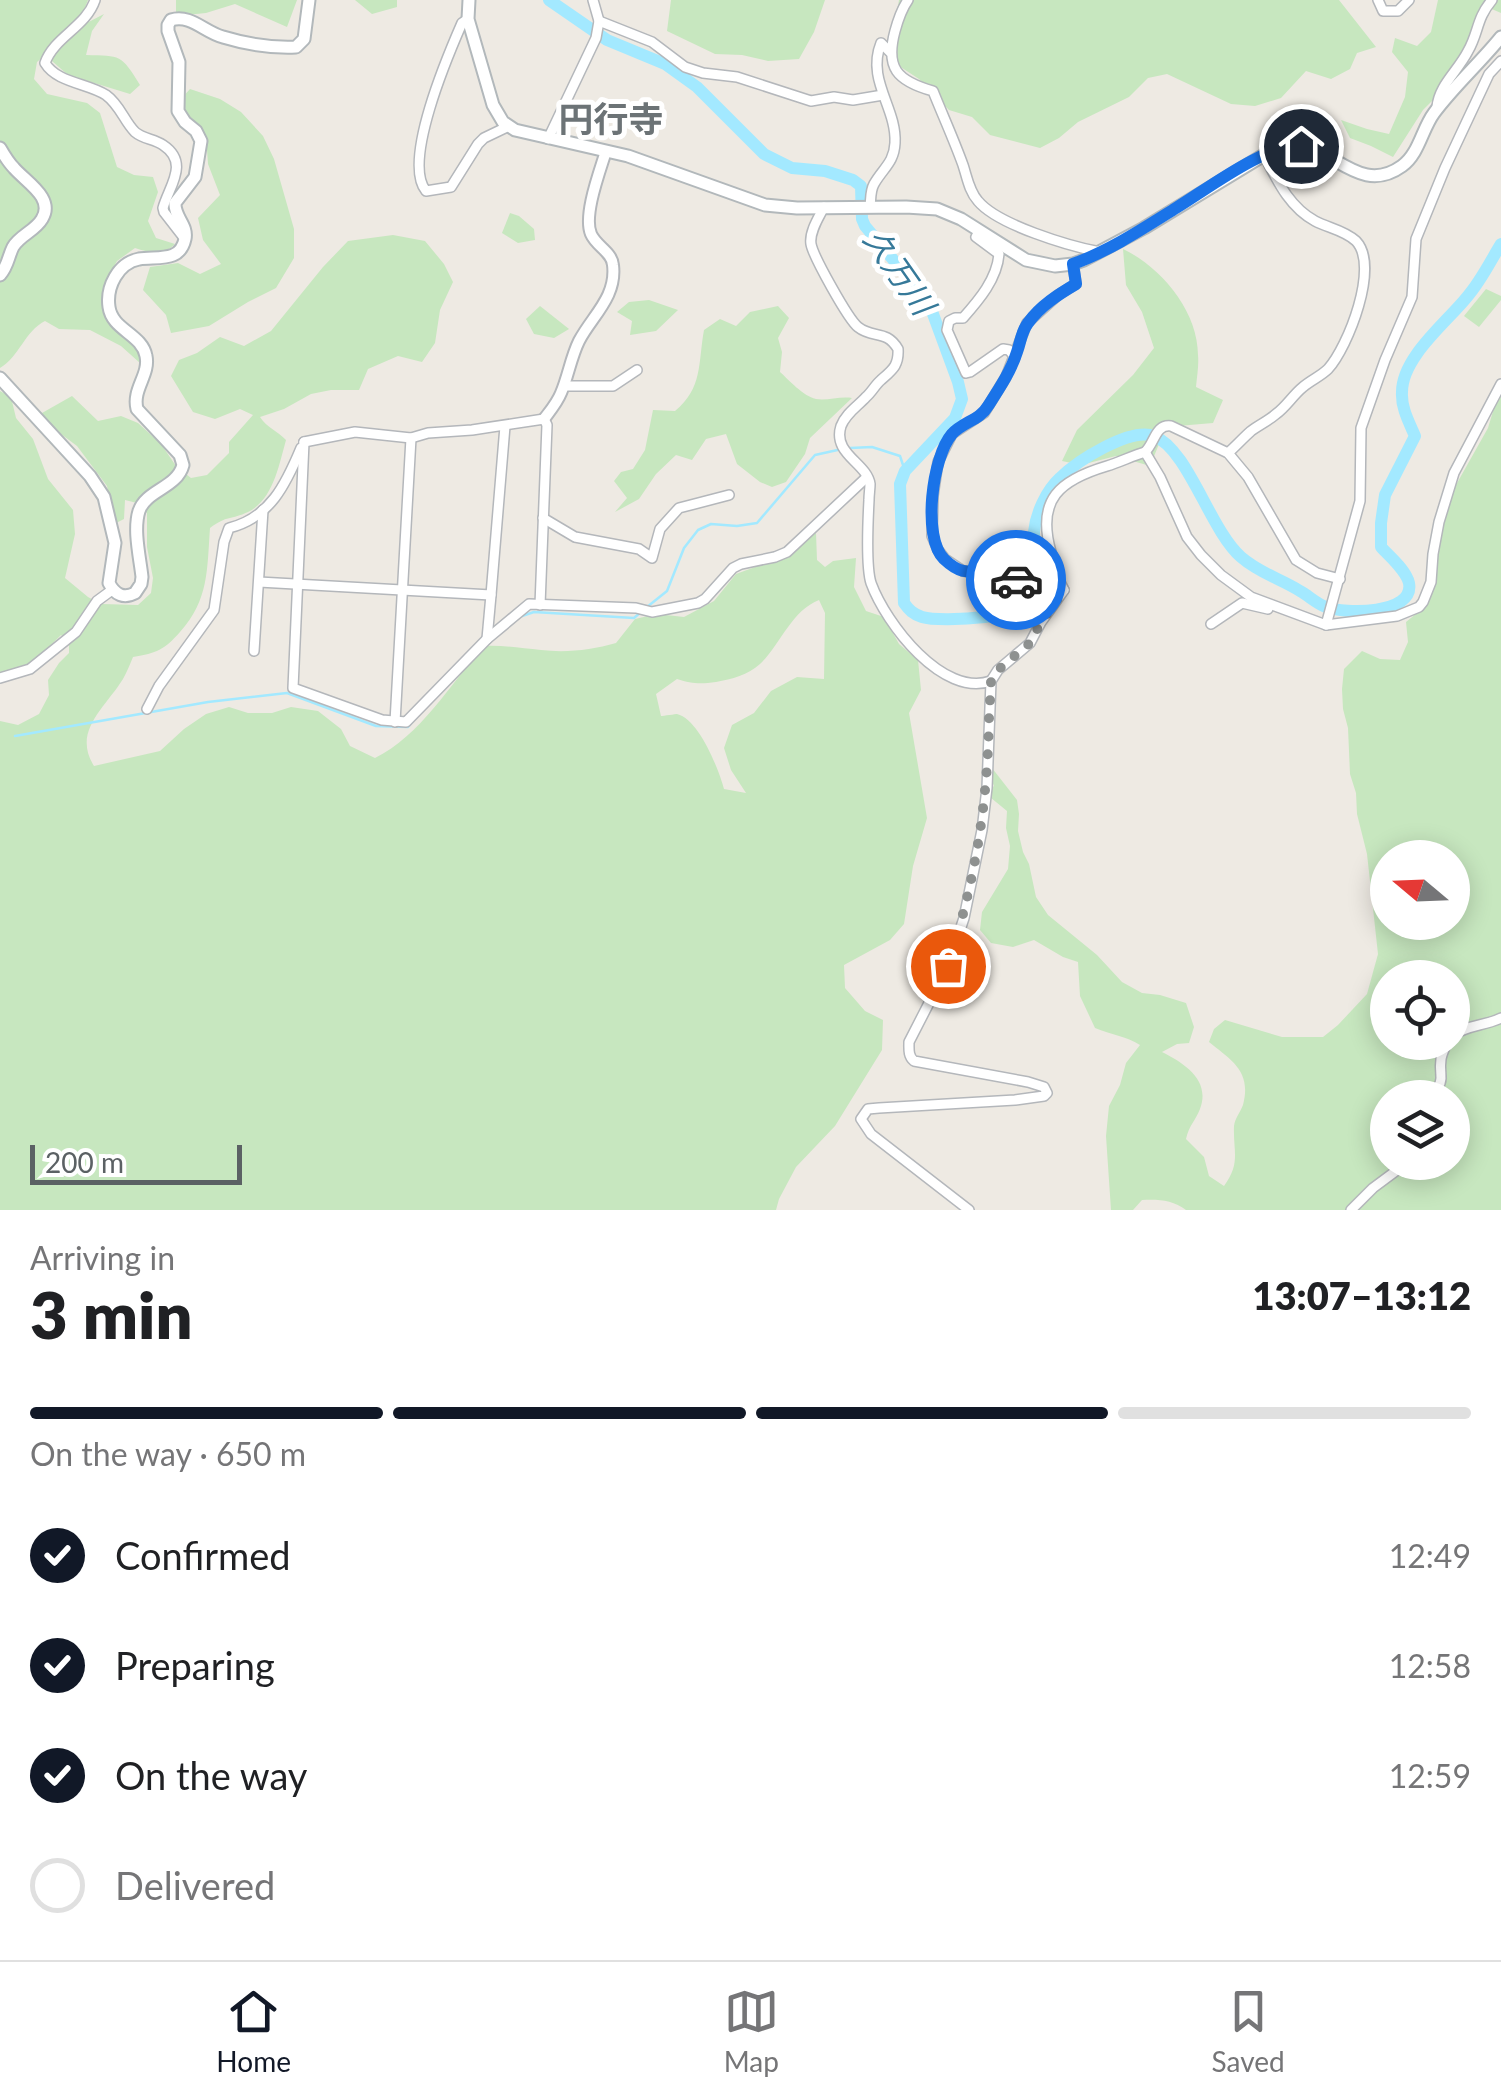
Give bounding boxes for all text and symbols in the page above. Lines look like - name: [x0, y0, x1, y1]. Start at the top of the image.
- district label: 円行寺: [558, 97, 664, 139]
- pin: [1259, 104, 1344, 189]
- icon: home: [1274, 119, 1329, 174]
- water label: 久万川: [856, 220, 945, 324]
- courier: [966, 530, 1066, 630]
- icon: car: [989, 553, 1044, 608]
- north arrow: [1370, 840, 1470, 940]
- map controls: [1370, 840, 1470, 1180]
- pin: [906, 924, 991, 1009]
- icon: bag: [921, 939, 976, 994]
- button: locate: [1370, 960, 1470, 1060]
- button: layers: [1370, 1080, 1470, 1180]
- scale bar: [30, 1140, 242, 1184]
- text: 200 m: [45, 1145, 124, 1179]
- text: Arriving in: [30, 1238, 175, 1277]
- text: 13:07–13:12: [1252, 1272, 1471, 1318]
- text: 3 min: [30, 1275, 192, 1353]
- text: On the way · 650 m: [30, 1434, 306, 1473]
- icon: check: [30, 1528, 85, 1583]
- text: Confirmed: [115, 1532, 291, 1578]
- text: 12:49: [1389, 1536, 1471, 1575]
- icon: check: [30, 1638, 85, 1693]
- text: Preparing: [115, 1642, 275, 1688]
- text: 12:58: [1389, 1646, 1471, 1685]
- icon: check: [30, 1748, 85, 1803]
- text: On the way: [115, 1752, 307, 1798]
- text: 12:59: [1389, 1756, 1471, 1795]
- text: Delivered: [115, 1862, 275, 1908]
- tab: Home: [216, 1984, 291, 2078]
- tab: Map: [724, 1984, 779, 2078]
- tab: Saved: [1212, 1984, 1285, 2078]

